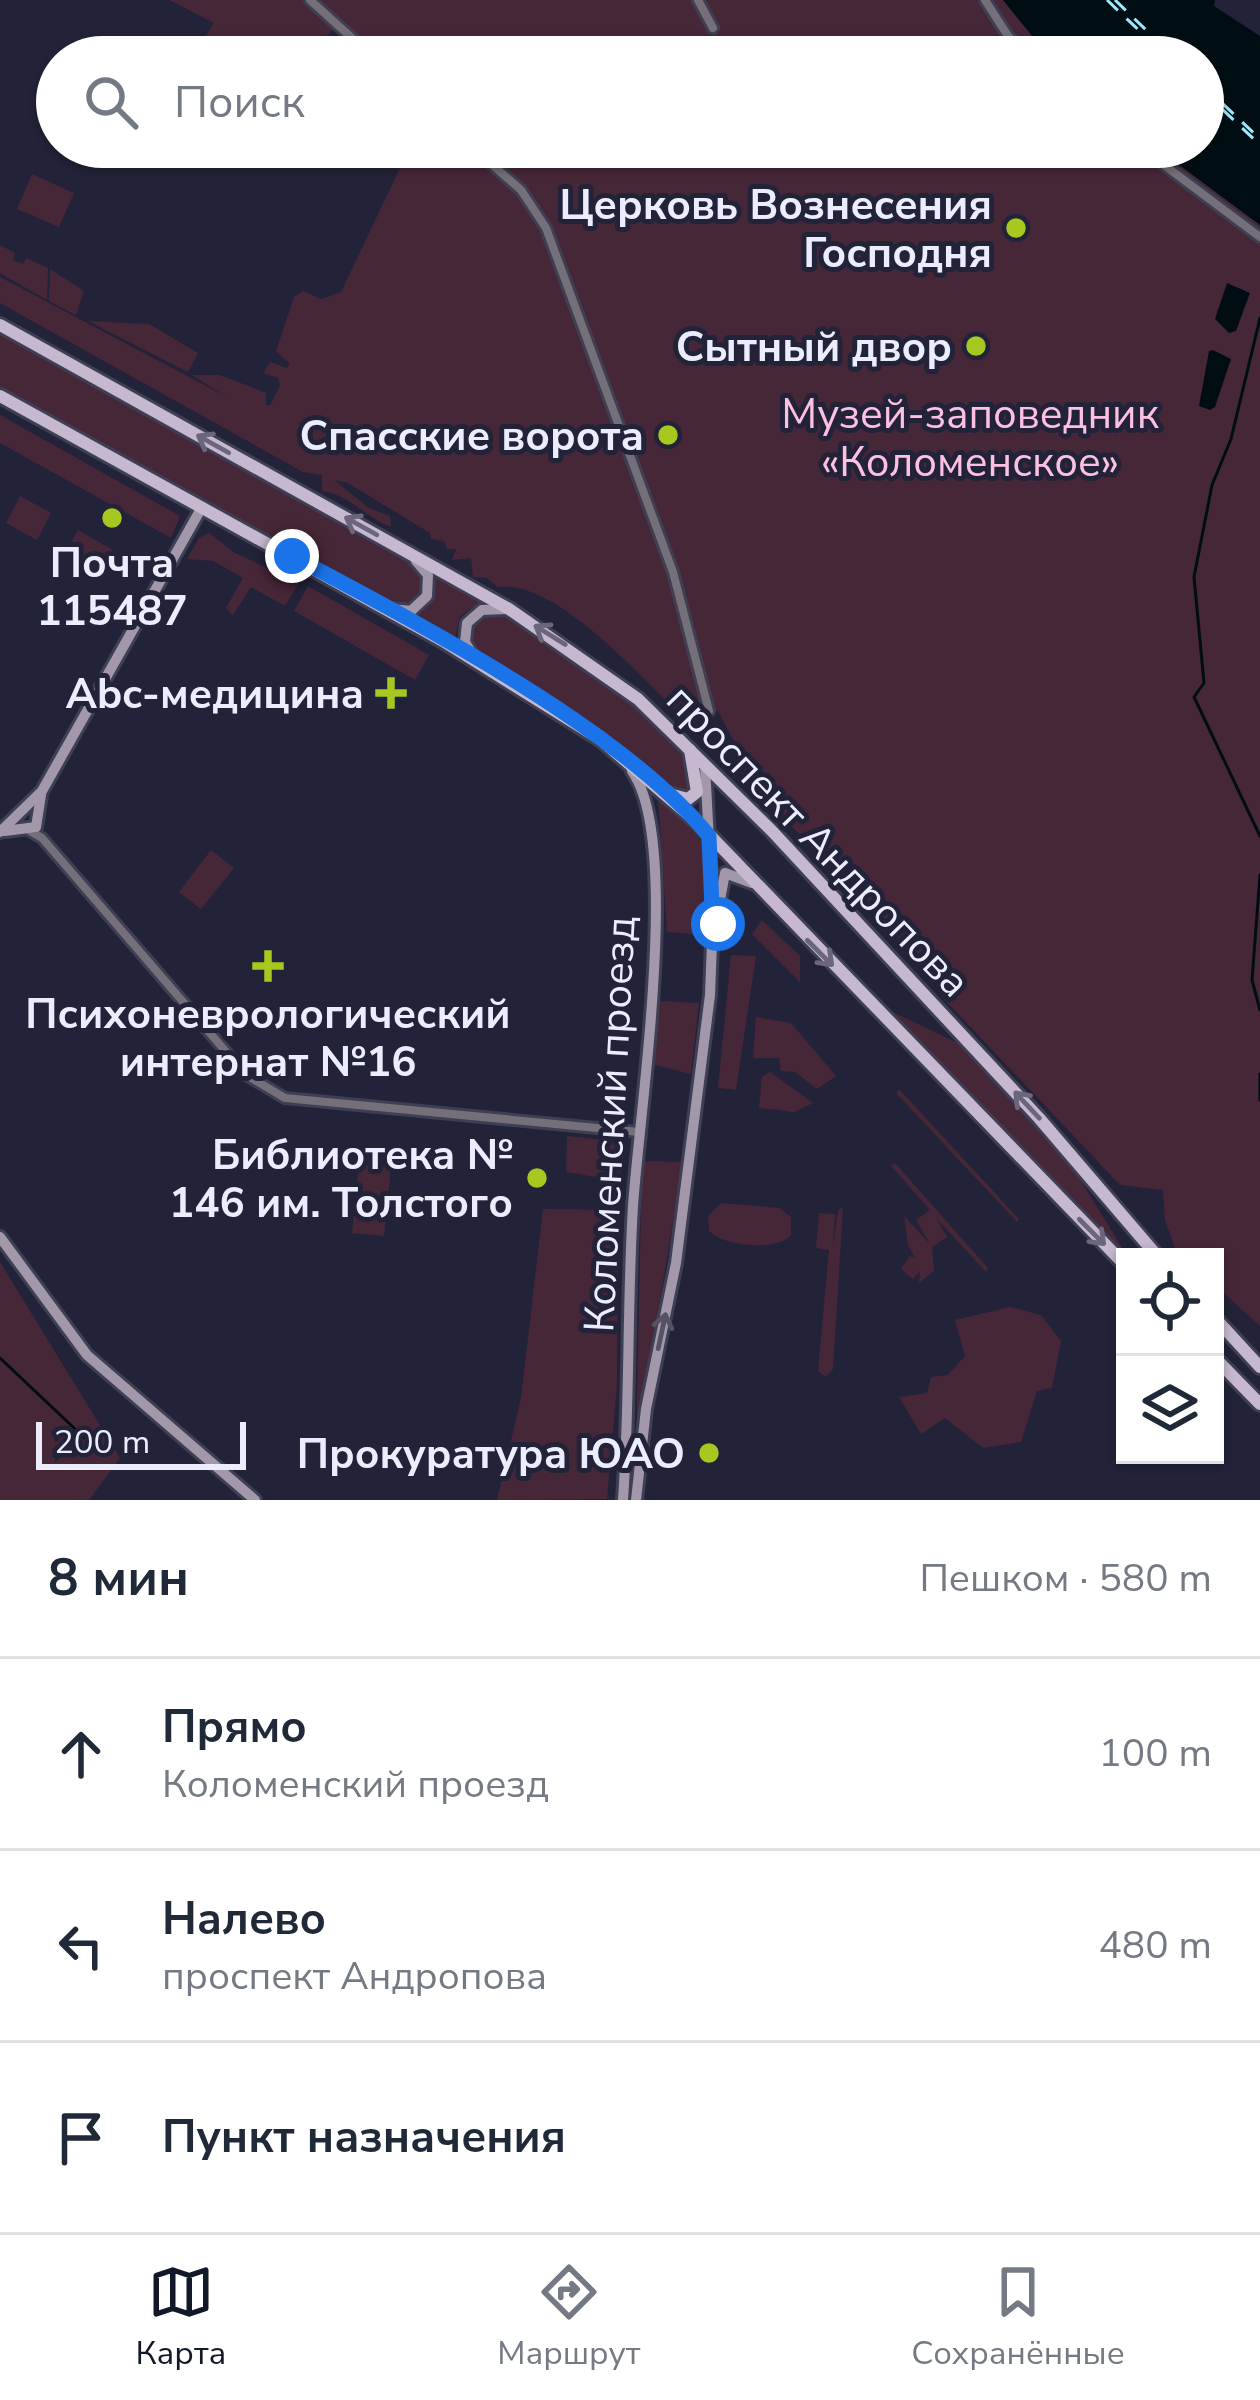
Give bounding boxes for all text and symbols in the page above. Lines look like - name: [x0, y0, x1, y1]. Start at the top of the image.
- search box: [36, 36, 1224, 168]
- icon: search: [78, 69, 144, 135]
- text: Поиск: [174, 72, 305, 133]
- place label: Церковь Вознесения Господня: [559, 177, 992, 282]
- marker: Церковь Вознесения Господня: [1003, 215, 1029, 241]
- place label: Сытный двор: [676, 319, 952, 376]
- marker: Сытный двор: [963, 333, 989, 359]
- park label: Музей-заповедник «Коломенское»: [781, 386, 1160, 491]
- place label: Спасские ворота: [300, 408, 644, 465]
- marker: Спасские ворота: [655, 422, 681, 448]
- one-way arrow: [196, 432, 231, 455]
- marker: Почта 115487: [99, 505, 125, 531]
- one-way arrow: [344, 514, 379, 537]
- route end: [265, 529, 319, 583]
- place label: Почта 115487: [36, 535, 188, 640]
- one-way arrow: [534, 623, 568, 648]
- place label: Abc-медицина: [66, 666, 364, 723]
- street label: проспект Андропова: [653, 672, 982, 1010]
- marker: Abc-медицина: [375, 677, 407, 709]
- route start: [691, 897, 745, 951]
- street label: Коломенский проезд: [571, 914, 650, 1334]
- one-way arrow: [805, 938, 834, 967]
- marker: Психоневрологический интернат №16: [252, 950, 284, 982]
- place label: Психоневрологический интернат №16: [25, 986, 511, 1091]
- one-way arrow: [1013, 1091, 1041, 1121]
- place label: Библиотека № 146 им. Толстого: [169, 1127, 513, 1232]
- marker: Библиотека № 146 им. Толстого: [524, 1165, 550, 1191]
- one-way arrow: [1077, 1217, 1107, 1247]
- map controls: [1116, 1248, 1224, 1464]
- button: locate: [1116, 1248, 1224, 1356]
- one-way arrow: [651, 1313, 674, 1351]
- button: layers: [1116, 1356, 1224, 1464]
- scale bar: [36, 1416, 246, 1469]
- text: 200 m: [54, 1420, 150, 1465]
- place label: Прокуратура ЮАО: [297, 1426, 685, 1483]
- marker: Прокуратура ЮАО: [696, 1440, 722, 1466]
- text: 8 мин: [48, 1543, 189, 1613]
- text: Пешком · 580 m: [919, 1552, 1212, 1605]
- text: Прямо: [162, 1697, 307, 1758]
- icon: ahead: [48, 1721, 114, 1787]
- text: 100 m: [1098, 1727, 1212, 1780]
- text: Коломенский проезд: [162, 1758, 549, 1811]
- text: Налево: [162, 1889, 326, 1950]
- icon: left: [48, 1913, 114, 1979]
- text: 480 m: [1098, 1919, 1212, 1972]
- text: проспект Андропова: [162, 1950, 547, 2003]
- icon: arrive: [48, 2105, 114, 2171]
- text: Пункт назначения: [162, 2107, 566, 2168]
- tab: Карта: [135, 2259, 226, 2376]
- tab: Маршрут: [497, 2259, 641, 2376]
- tab: Сохранённые: [911, 2259, 1125, 2376]

